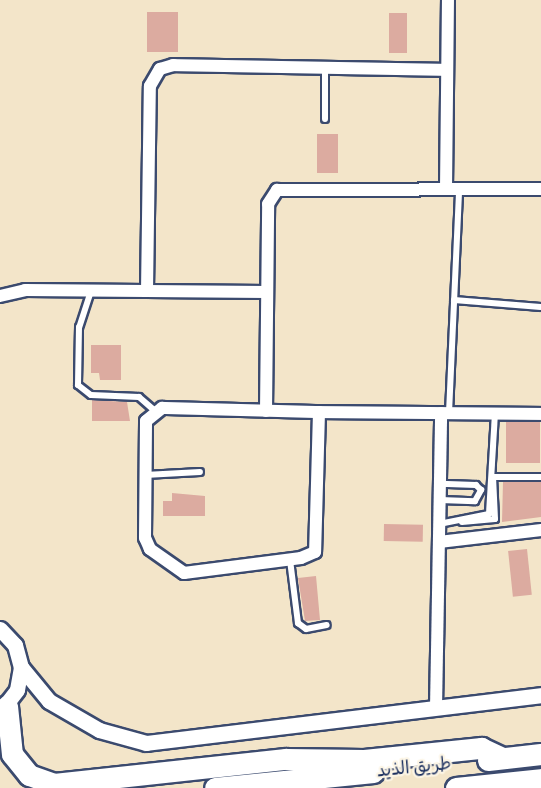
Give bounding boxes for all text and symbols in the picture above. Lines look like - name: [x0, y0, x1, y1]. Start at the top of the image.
- street label: طريق الذيد: [376, 753, 452, 783]

